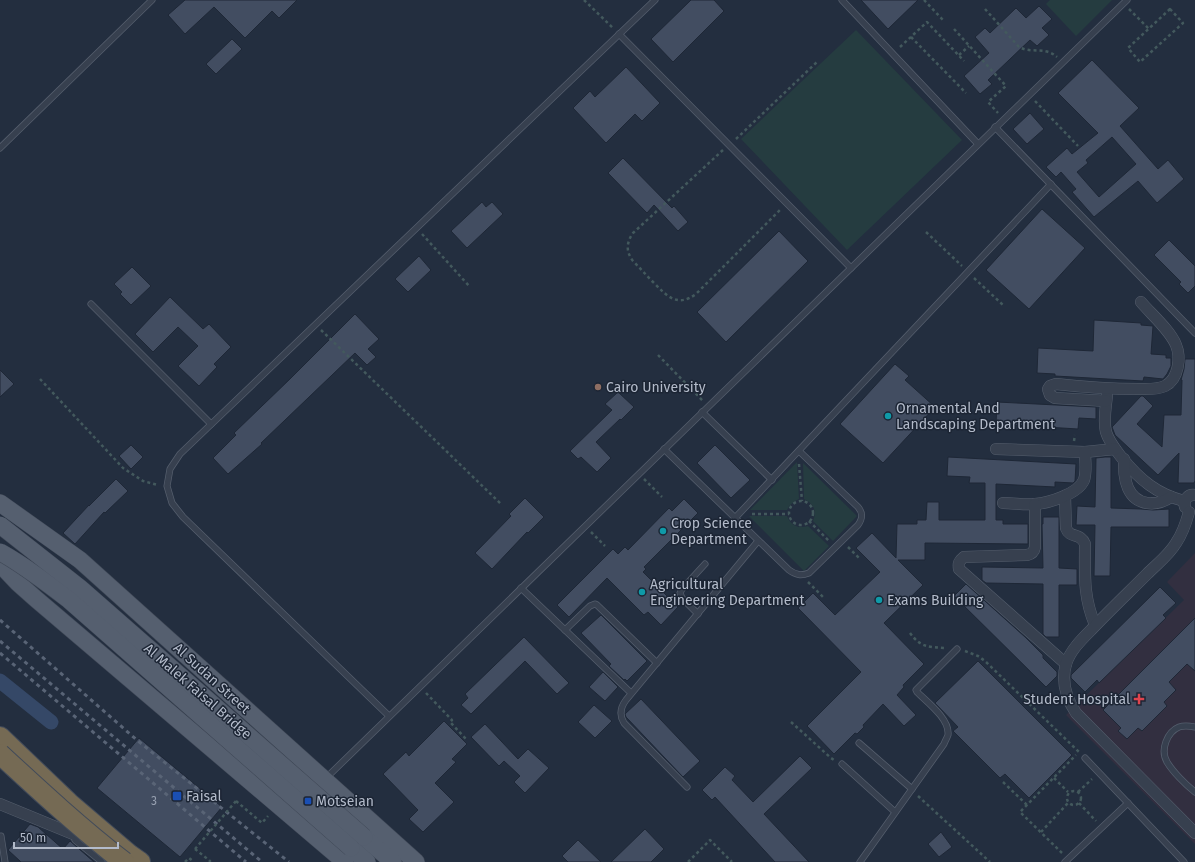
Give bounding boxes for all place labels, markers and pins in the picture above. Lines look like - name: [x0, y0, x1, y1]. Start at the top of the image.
- place label: Cairo University: [606, 379, 706, 396]
- marker: Cairo University: [593, 382, 603, 392]
- place label: Ornamental And Landscaping Department: [896, 400, 1056, 433]
- marker: Ornamental And Landscaping Department: [883, 411, 893, 421]
- place label: Crop Science Department: [671, 515, 752, 548]
- marker: Crop Science Department: [658, 526, 668, 536]
- place label: Agricultural Engineering Department: [650, 576, 806, 609]
- marker: Agricultural Engineering Department: [637, 587, 647, 597]
- place label: Exams Building: [887, 592, 984, 609]
- marker: Exams Building: [874, 595, 884, 605]
- place label: Student Hospital: [1023, 691, 1130, 708]
- marker: Student Hospital: [1133, 693, 1145, 705]
- place label: Faisal: [186, 788, 222, 805]
- marker: Faisal: [171, 790, 183, 802]
- place label: Motseian: [316, 793, 374, 810]
- marker: Motseian: [303, 796, 313, 806]

